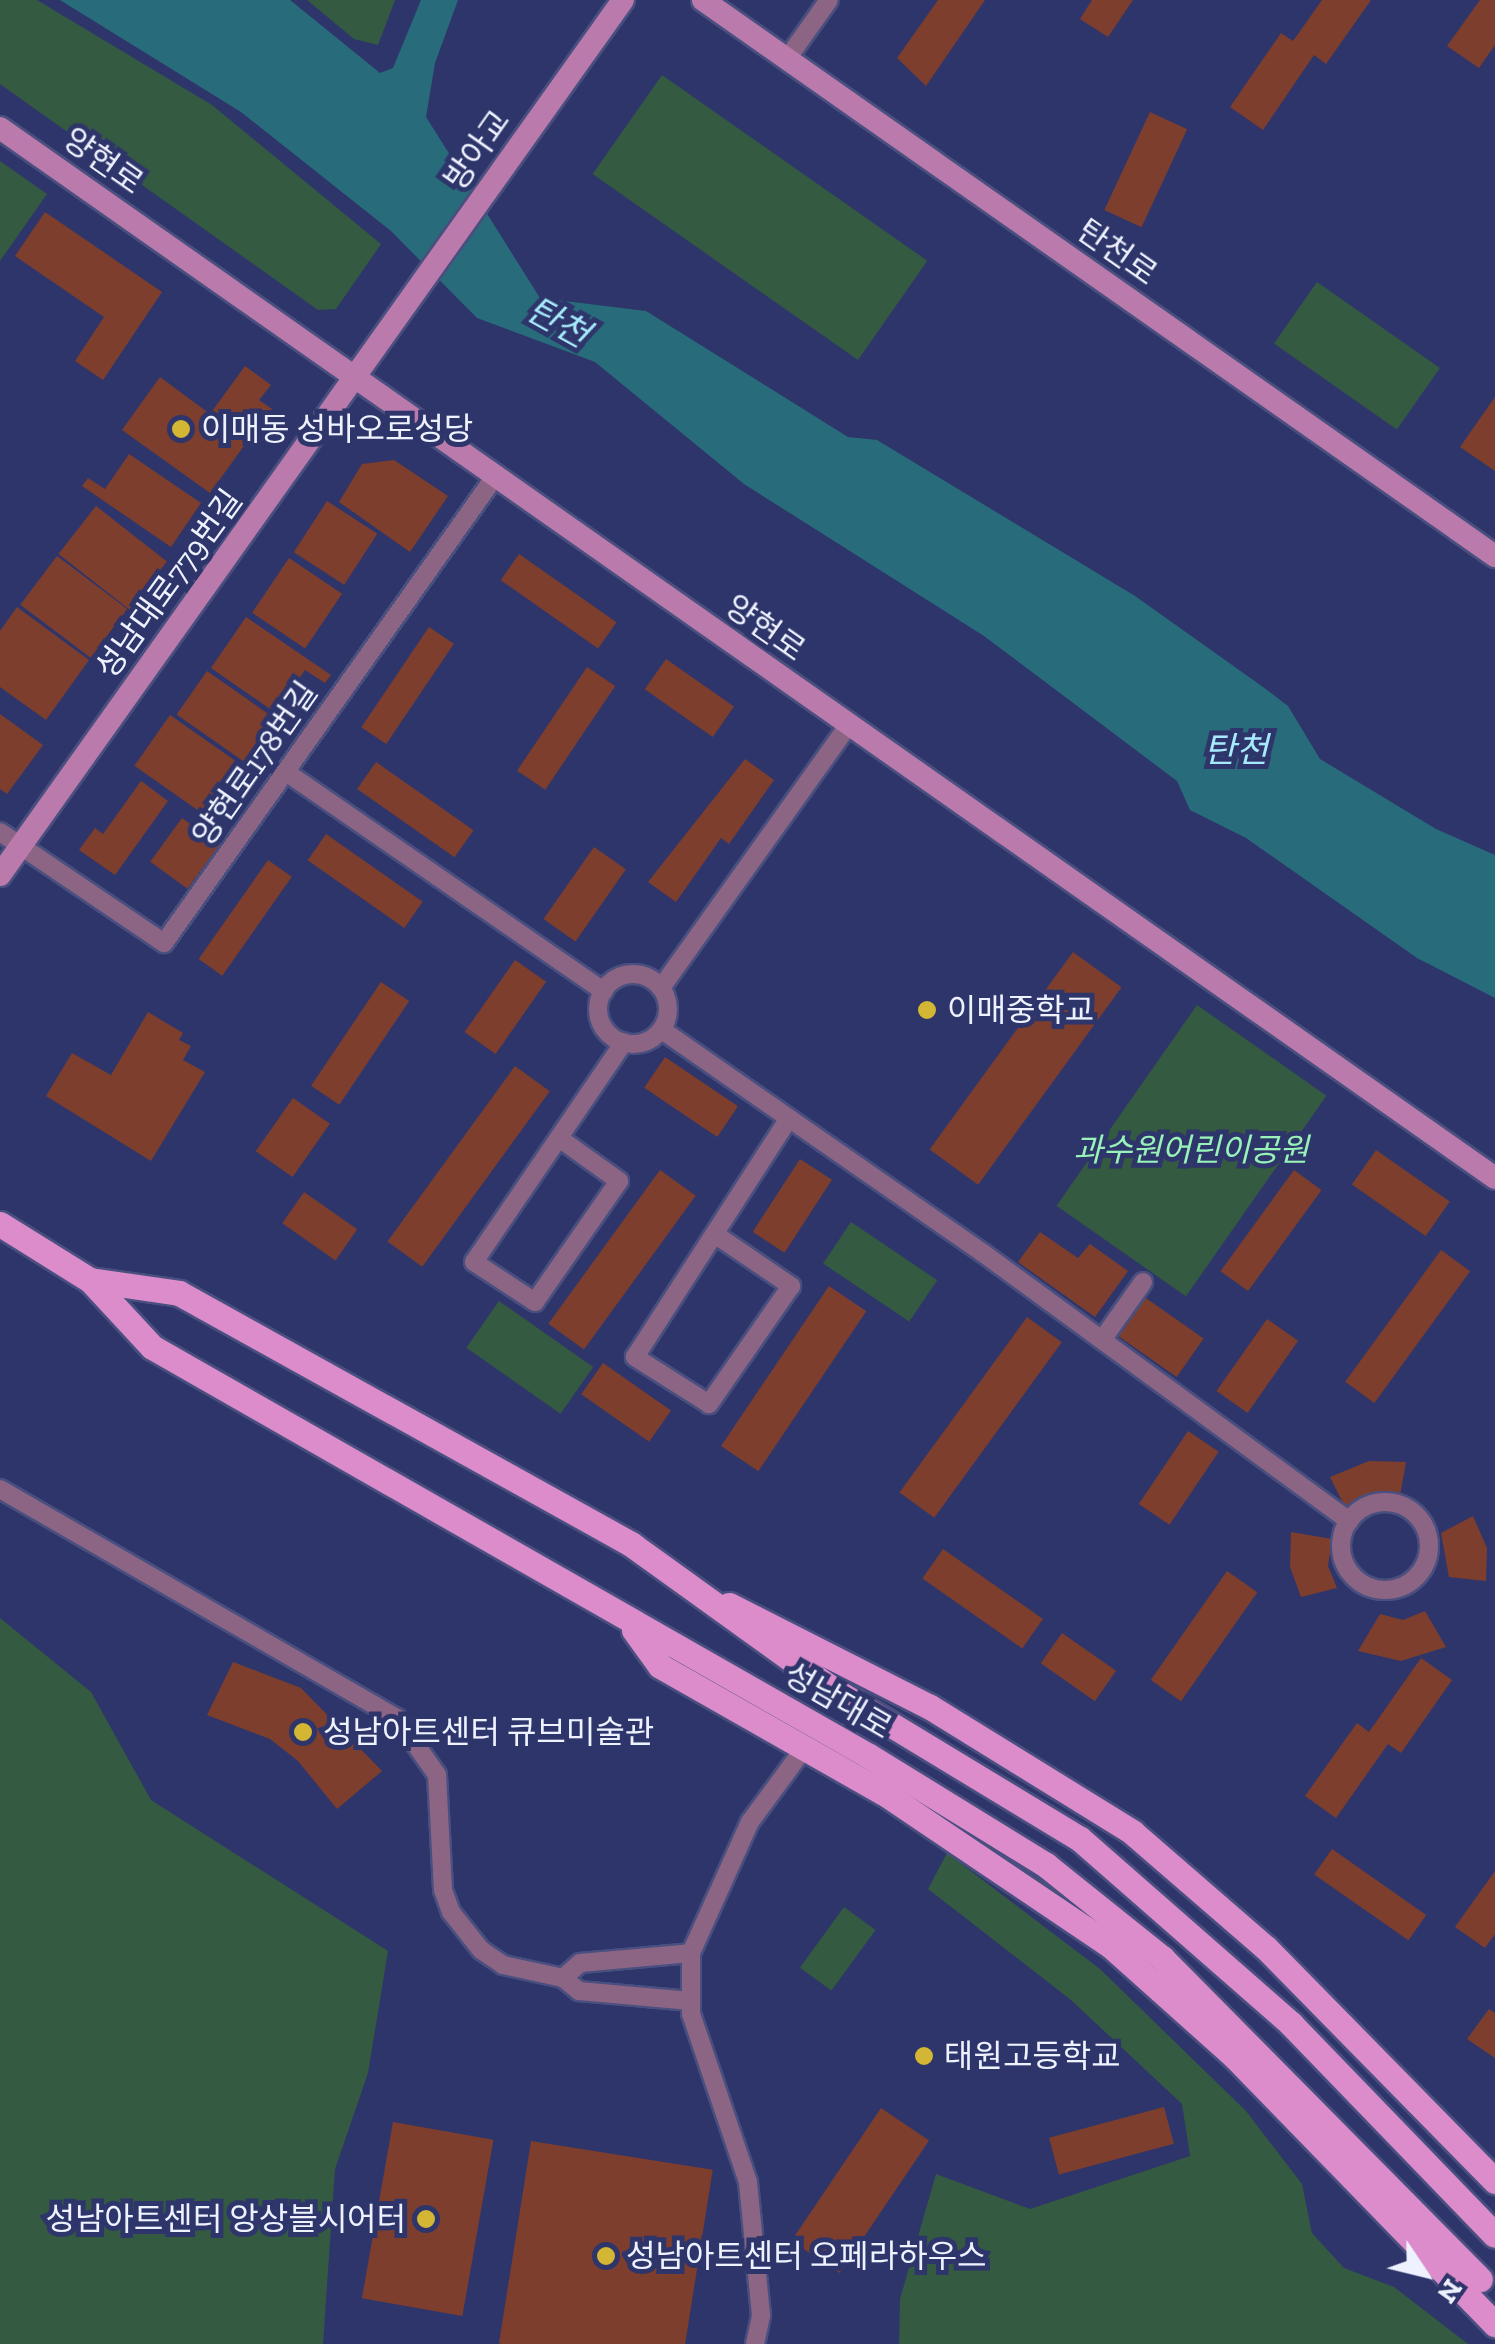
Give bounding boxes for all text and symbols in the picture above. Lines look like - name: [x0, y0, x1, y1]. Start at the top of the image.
- street label: 방아교: [436, 103, 518, 197]
- street label: 양현로: [56, 120, 150, 202]
- street label: 탄천로: [1070, 211, 1164, 293]
- water label: 탄천: [520, 288, 596, 356]
- place label: 이매동 성바오로성당: [201, 410, 473, 448]
- marker: 이매동 성바오로성당: [170, 418, 192, 440]
- street label: 성남대로779번길: [88, 482, 250, 686]
- street label: 양현로: [718, 587, 812, 669]
- street label: 양현로178번길: [184, 675, 326, 853]
- water label: 탄천: [1204, 729, 1268, 771]
- place label: 이매중학교: [947, 991, 1094, 1029]
- marker: 이매중학교: [916, 999, 938, 1021]
- park label: 과수원어린이공원: [1073, 1131, 1309, 1169]
- street label: 성남대로: [777, 1655, 899, 1747]
- place label: 성남아트센터 큐브미술관: [323, 1713, 654, 1751]
- marker: 성남아트센터 큐브미술관: [292, 1721, 314, 1743]
- place label: 태원고등학교: [944, 2037, 1121, 2075]
- marker: 태원고등학교: [913, 2045, 935, 2067]
- place label: 성남아트센터 앙상블시어터: [45, 2200, 406, 2238]
- marker: 성남아트센터 앙상블시어터: [415, 2208, 437, 2230]
- north arrow: [1375, 2224, 1475, 2324]
- place label: 성남아트센터 오페라하우스: [626, 2237, 987, 2275]
- marker: 성남아트센터 오페라하우스: [595, 2245, 617, 2267]
- text: N: [1430, 2273, 1470, 2310]

